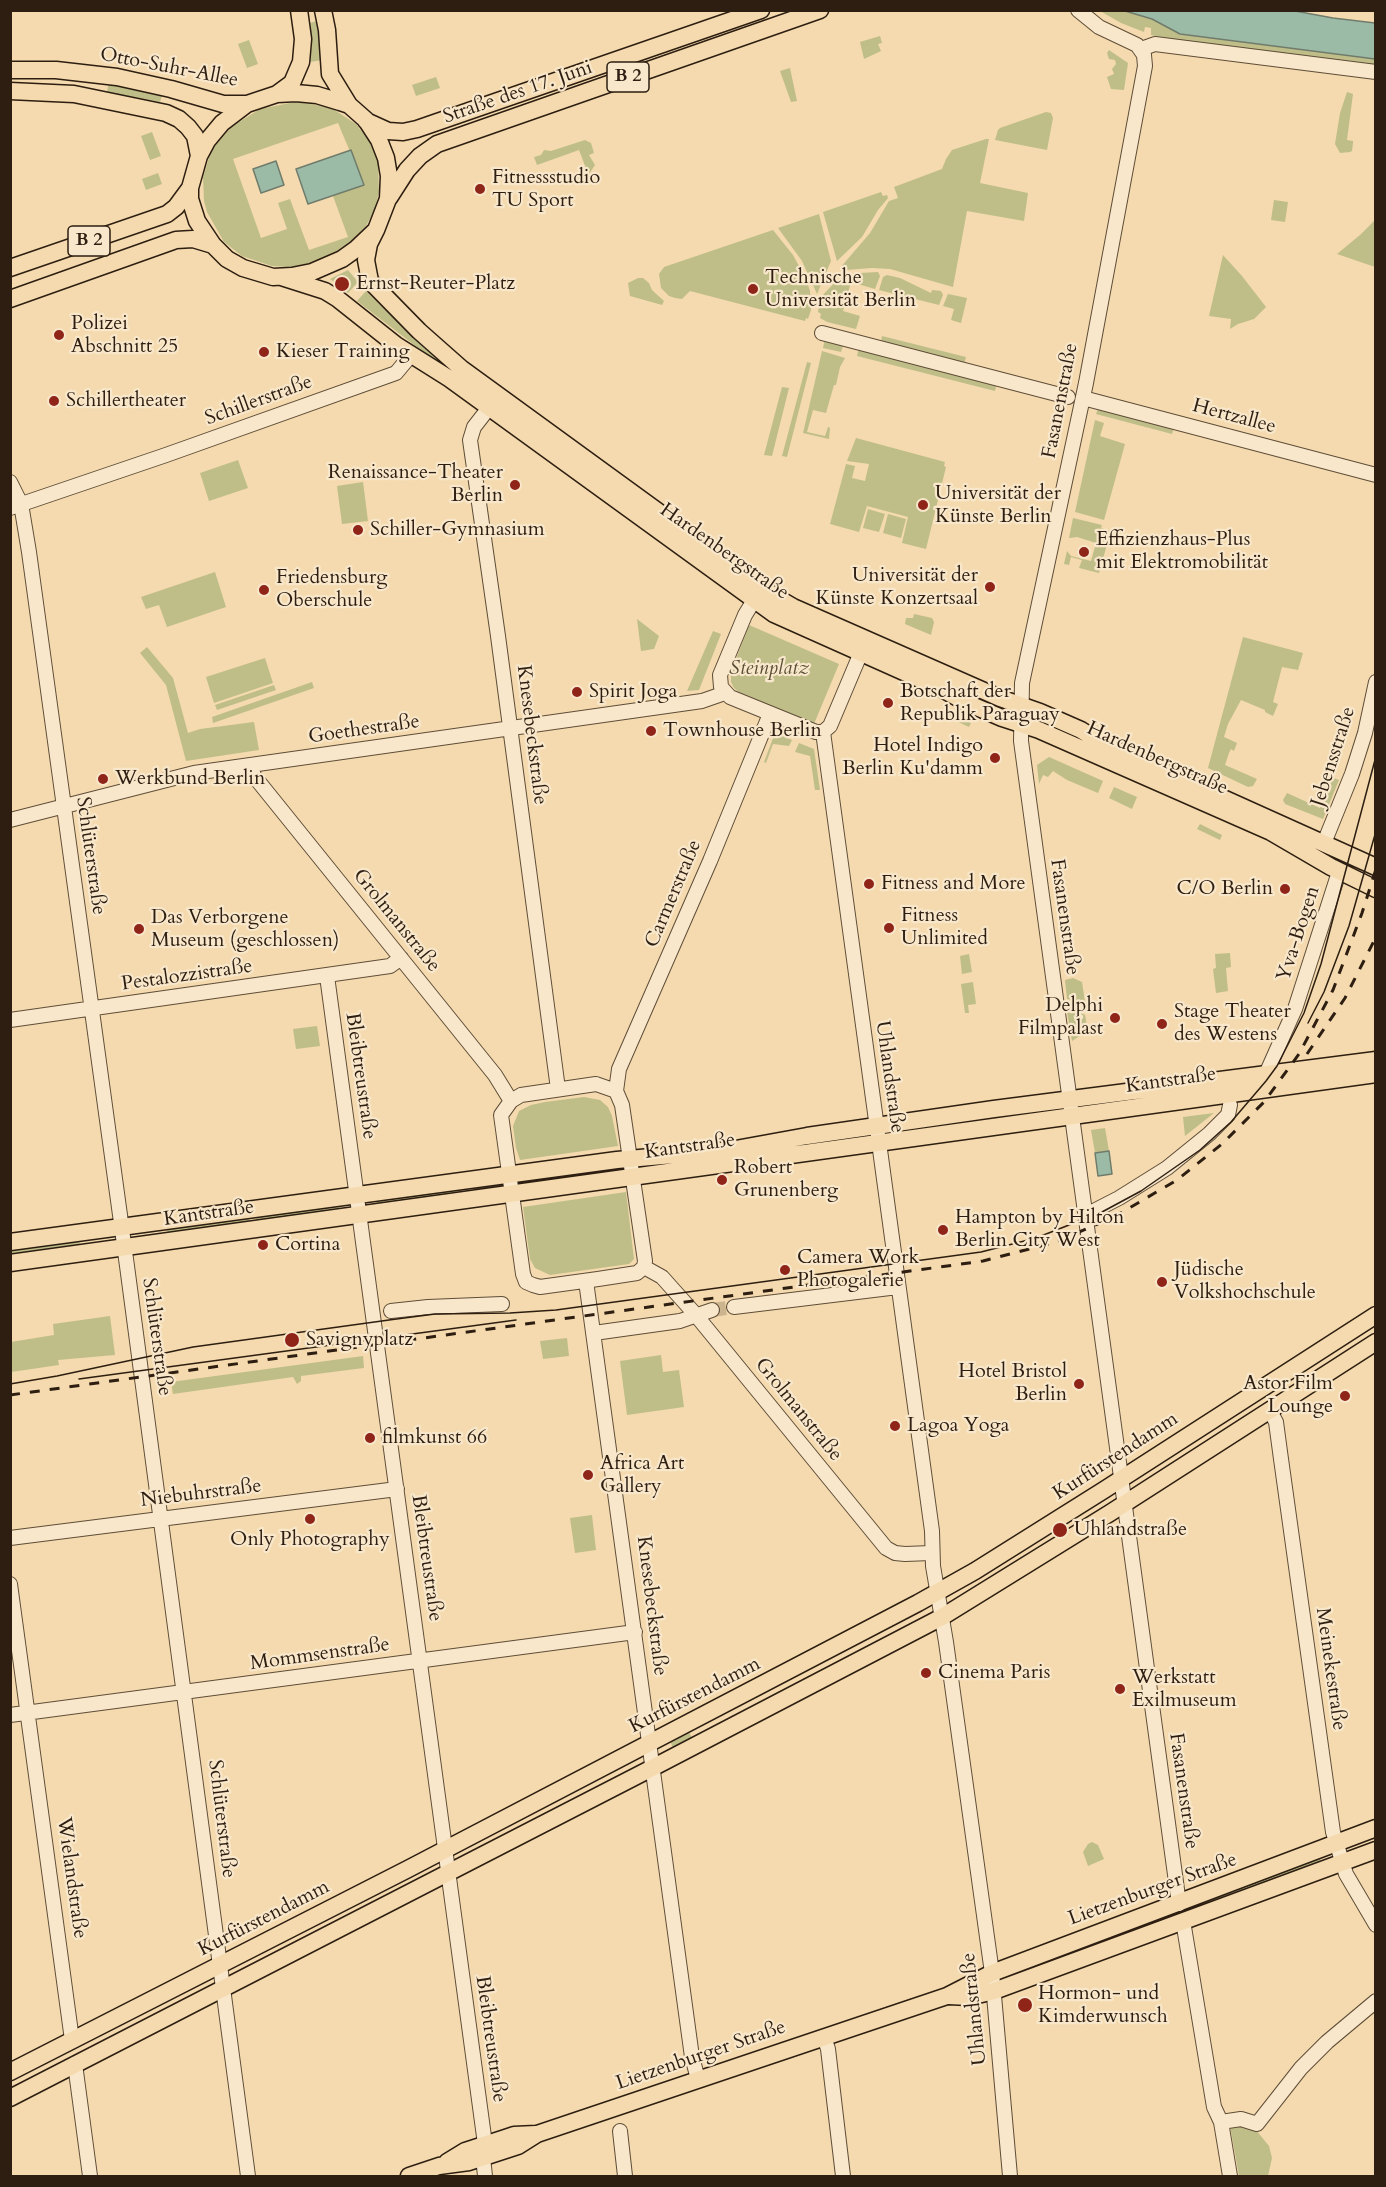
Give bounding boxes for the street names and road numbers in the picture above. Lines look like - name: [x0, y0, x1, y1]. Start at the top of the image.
- street label: Otto-Suhr-Allee: [98, 43, 240, 93]
- street label: Straße des 17. Juni: [440, 56, 596, 130]
- road number: B 2: [607, 62, 649, 92]
- road number: B 2: [68, 226, 110, 256]
- street label: Fasanenstraße: [1038, 341, 1084, 461]
- street label: Schillerstraße: [202, 371, 316, 431]
- street label: Hertzallee: [1190, 394, 1278, 440]
- street label: Hardenbergstraße: [655, 499, 793, 605]
- street label: Knesebeckstraße: [511, 664, 551, 806]
- street label: Jebensstraße: [1307, 704, 1361, 810]
- street label: Goethestraße: [307, 710, 421, 750]
- street label: Hardenbergstraße: [1083, 717, 1231, 801]
- street label: Schlüterstraße: [70, 796, 110, 916]
- street label: Carmerstraße: [641, 837, 707, 951]
- street label: Fasanenstraße: [1044, 857, 1084, 977]
- street label: Grolmanstraße: [347, 865, 445, 977]
- street label: Yva-Bogen: [1272, 883, 1326, 985]
- street label: Pestalozzistraße: [120, 955, 254, 997]
- street label: Bleibtreustraße: [339, 1011, 381, 1141]
- street label: Uhlandstraße: [869, 1019, 909, 1135]
- street label: Kantstraße: [1124, 1063, 1218, 1099]
- street label: Kantstraße: [643, 1129, 737, 1165]
- street label: Kantstraße: [162, 1196, 256, 1232]
- street label: Schlüterstraße: [136, 1277, 176, 1397]
- street label: Grolmanstraße: [749, 1354, 847, 1466]
- street label: Kurfürstendamm: [1049, 1408, 1183, 1506]
- street label: Niebuhrstraße: [139, 1475, 263, 1513]
- street label: Bleibtreustraße: [405, 1493, 447, 1623]
- street label: Knesebeckstraße: [631, 1535, 671, 1677]
- street label: Meinekestraße: [1310, 1606, 1350, 1732]
- street label: Mommsenstraße: [249, 1633, 391, 1677]
- street label: Kurfürstendamm: [625, 1653, 765, 1739]
- street label: Fasanenstraße: [1163, 1731, 1203, 1851]
- street label: Schlüterstraße: [202, 1759, 240, 1879]
- street label: Wielandstraße: [51, 1816, 91, 1940]
- street label: Lietzenburger Straße: [1065, 1848, 1241, 1932]
- street label: Kurfürstendamm: [194, 1876, 334, 1962]
- street label: Uhlandstraße: [957, 1952, 993, 2066]
- street label: Bleibtreustraße: [469, 1974, 511, 2104]
- street label: Lietzenburger Straße: [613, 2016, 789, 2096]

